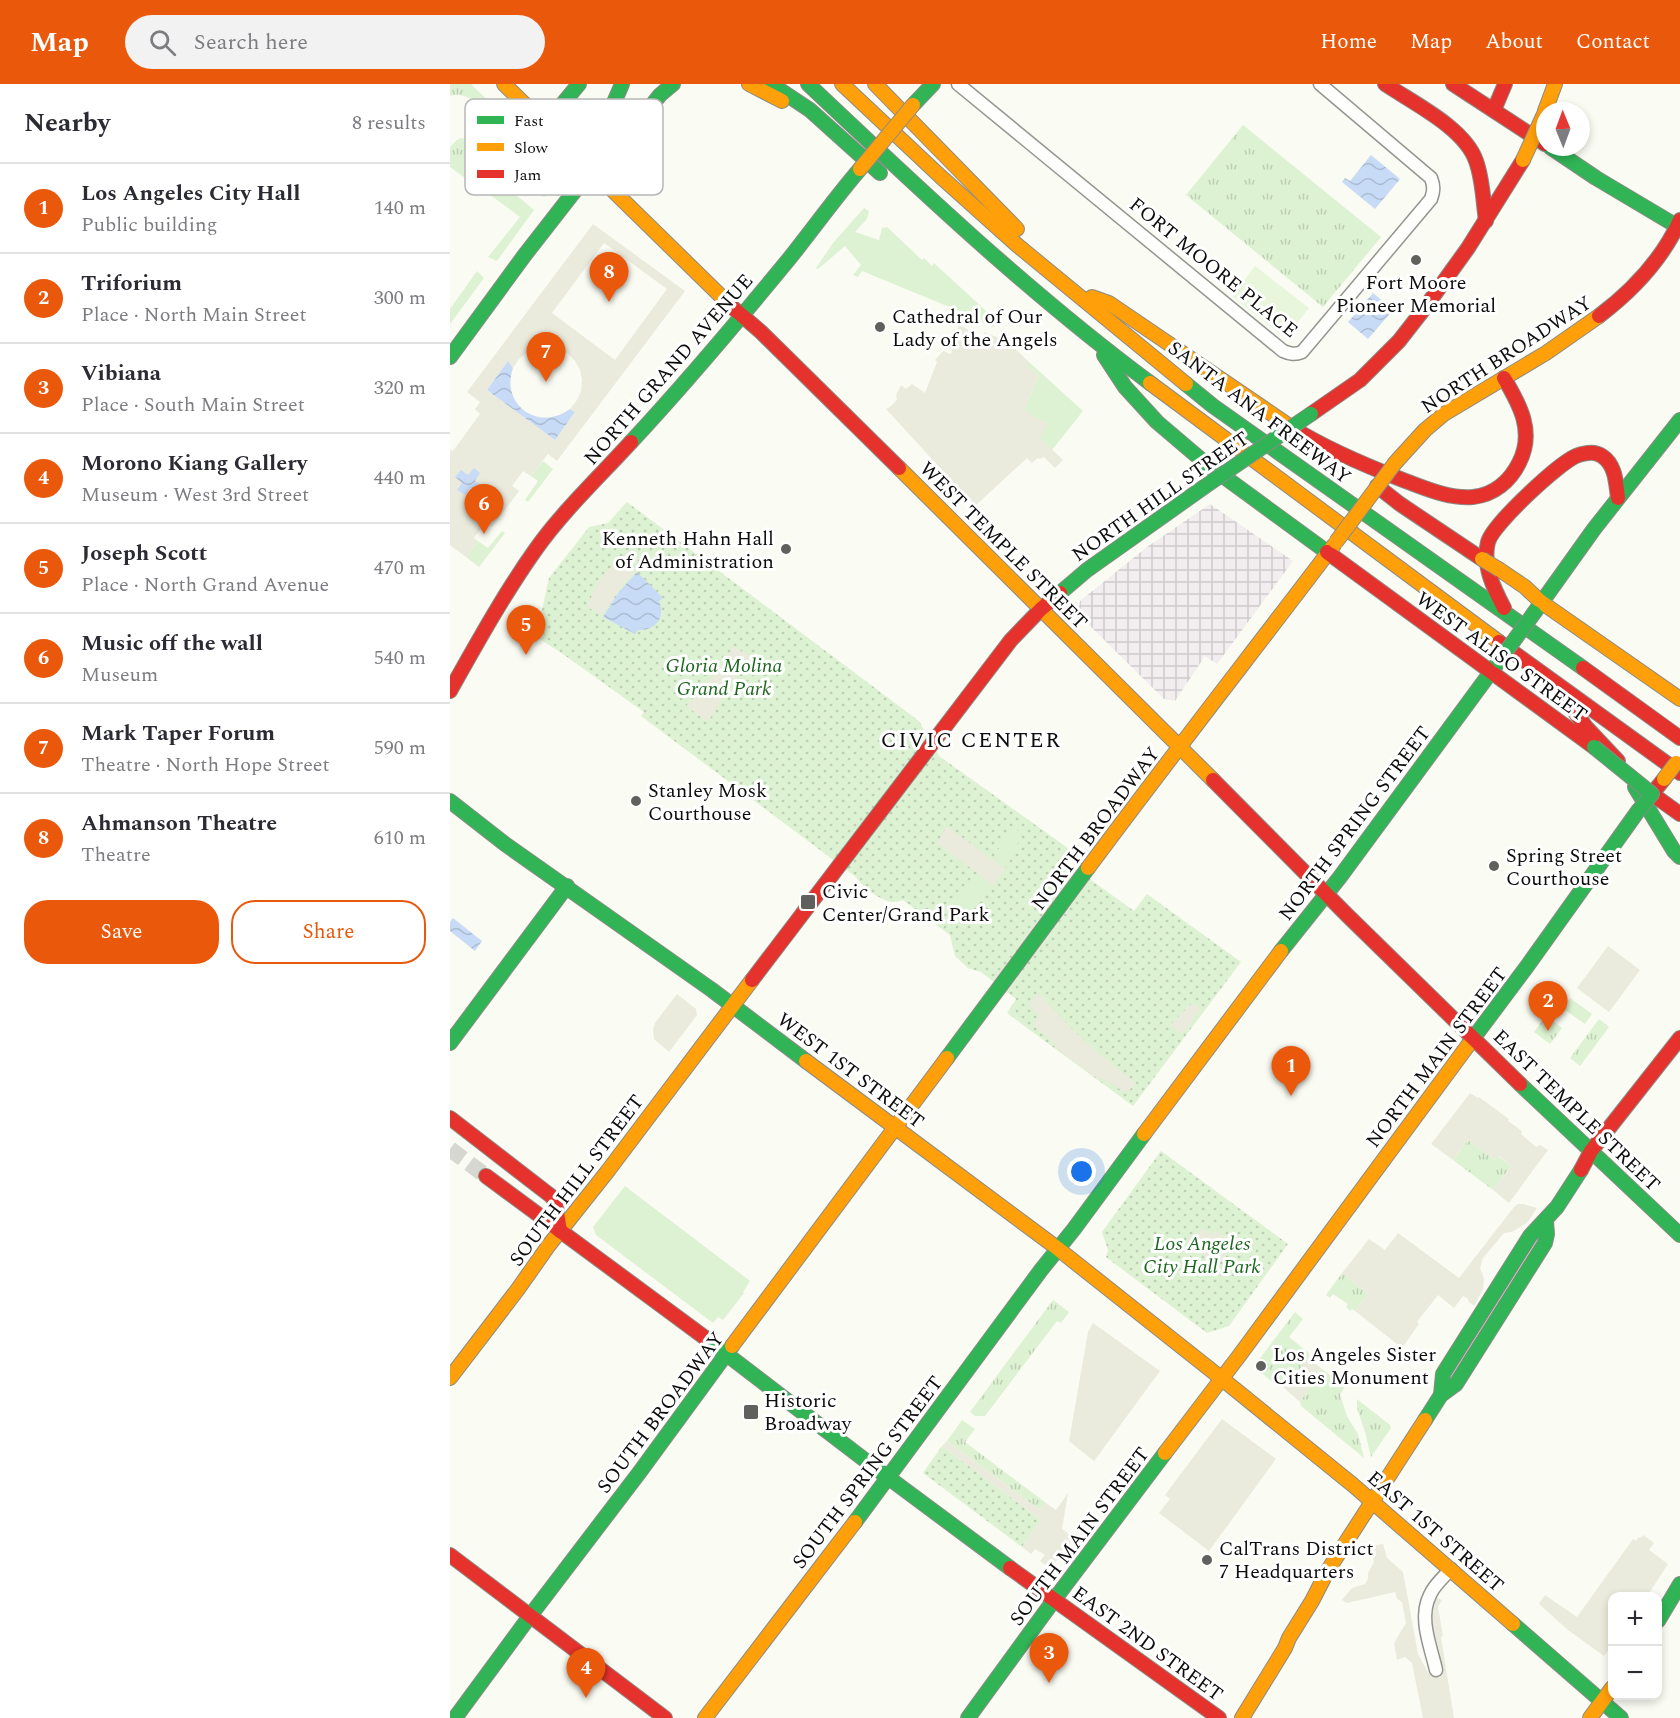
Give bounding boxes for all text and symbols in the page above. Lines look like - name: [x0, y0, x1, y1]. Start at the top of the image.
- search box: [125, 15, 545, 69]
- text: Map: [30, 21, 89, 64]
- icon: search: [146, 26, 179, 59]
- text: Search here: [194, 26, 308, 59]
- text: Home: [1320, 26, 1377, 58]
- text: Map: [1410, 26, 1452, 58]
- text: About: [1485, 26, 1543, 58]
- text: Contact: [1576, 26, 1650, 58]
- legend: [465, 99, 663, 195]
- north arrow: [1536, 102, 1590, 156]
- text: Nearby: [24, 103, 110, 143]
- text: 8 results: [352, 108, 426, 138]
- text: Fast: [514, 109, 544, 133]
- text: Slow: [514, 136, 549, 160]
- text: Jam: [514, 163, 542, 187]
- text: Los Angeles City Hall: [81, 177, 300, 210]
- street label: FORT MOORE PLACE: [1122, 190, 1304, 345]
- text: 1: [38, 193, 49, 223]
- text: 140 m: [374, 193, 426, 223]
- text: Public building: [81, 210, 217, 240]
- pin: 8: [590, 252, 628, 302]
- marker: Fort Moore Pioneer Memorial: [1409, 253, 1423, 267]
- text: Triforium: [81, 267, 182, 300]
- street label: NORTH GRAND AVENUE: [577, 267, 761, 472]
- place label: Fort Moore Pioneer Memorial: [1336, 268, 1496, 321]
- text: 2: [38, 283, 49, 313]
- text: 300 m: [374, 283, 426, 313]
- street label: NORTH BROADWAY: [1415, 288, 1598, 421]
- text: Place · North Main Street: [81, 300, 306, 330]
- place label: Cathedral of Our Lady of the Angels: [892, 302, 1058, 355]
- marker: Cathedral of Our Lady of the Angels: [873, 320, 887, 334]
- pin: 7: [526, 332, 566, 382]
- street label: SANTA ANA FREEWAY: [1161, 334, 1357, 492]
- text: Vibiana: [81, 357, 161, 390]
- text: 3: [38, 373, 49, 403]
- text: 320 m: [374, 373, 426, 403]
- text: Place · South Main Street: [81, 390, 305, 420]
- street label: NORTH HILL STREET: [1066, 424, 1256, 570]
- text: Morono Kiang Gallery: [81, 447, 307, 480]
- street label: WEST TEMPLE STREET: [912, 455, 1094, 637]
- text: 4: [38, 463, 49, 493]
- text: 440 m: [374, 463, 426, 493]
- text: Museum · West 3rd Street: [81, 480, 309, 510]
- pin: 6: [465, 484, 504, 534]
- place label: Kenneth Hahn Hall of Administration: [602, 524, 774, 577]
- text: Joseph Scott: [81, 537, 207, 570]
- marker: Kenneth Hahn Hall of Administration: [779, 542, 793, 556]
- text: 5: [38, 553, 49, 583]
- text: 470 m: [374, 553, 426, 583]
- text: Place · North Grand Avenue: [81, 570, 329, 600]
- street label: WEST ALISO STREET: [1409, 584, 1593, 729]
- pin: 5: [506, 606, 546, 655]
- text: Music off the wall: [81, 627, 263, 660]
- text: 6: [38, 643, 49, 673]
- text: 540 m: [374, 643, 426, 673]
- park label: Gloria Molina Grand Park: [666, 651, 782, 704]
- text: Museum: [81, 660, 158, 690]
- text: Mark Taper Forum: [81, 717, 275, 750]
- street label: NORTH SPRING STREET: [1271, 720, 1438, 927]
- district label: CIVIC CENTER: [881, 724, 1061, 757]
- text: 7: [38, 733, 49, 763]
- text: 590 m: [374, 733, 426, 763]
- street label: NORTH BROADWAY: [1024, 740, 1167, 917]
- text: Theatre · North Hope Street: [81, 750, 330, 780]
- place label: Stanley Mosk Courthouse: [648, 776, 767, 829]
- marker: Stanley Mosk Courthouse: [629, 794, 643, 808]
- text: Ahmanson Theatre: [81, 807, 277, 840]
- text: 8: [38, 823, 49, 853]
- text: 610 m: [374, 823, 426, 853]
- text: Theatre: [81, 840, 151, 870]
- place label: Spring Street Courthouse: [1506, 841, 1622, 894]
- marker: Spring Street Courthouse: [1487, 859, 1501, 873]
- place label: Civic Center/Grand Park: [822, 877, 990, 930]
- marker: Civic Center/Grand Park: [799, 893, 817, 911]
- button: Save: [24, 900, 219, 964]
- button: Share: [231, 900, 426, 964]
- street label: NORTH MAIN STREET: [1359, 961, 1515, 1154]
- pin: 2: [1528, 982, 1568, 1031]
- street label: WEST 1ST STREET: [770, 1005, 930, 1136]
- street label: EAST TEMPLE STREET: [1486, 1022, 1667, 1199]
- pin: 1: [1272, 1046, 1310, 1096]
- street label: SOUTH HILL STREET: [502, 1088, 651, 1273]
- your location: [1067, 1157, 1096, 1186]
- park label: Los Angeles City Hall Park: [1143, 1229, 1261, 1282]
- street label: SOUTH BROADWAY: [590, 1325, 732, 1500]
- place label: Los Angeles Sister Cities Monument: [1273, 1340, 1436, 1393]
- marker: Los Angeles Sister Cities Monument: [1254, 1359, 1268, 1373]
- street label: SOUTH SPRING STREET: [785, 1370, 951, 1575]
- place label: Historic Broadway: [764, 1386, 853, 1439]
- marker: Historic Broadway: [742, 1403, 760, 1421]
- street label: SOUTH MAIN STREET: [1002, 1441, 1157, 1632]
- street label: EAST 1ST STREET: [1360, 1464, 1511, 1600]
- place label: CalTrans District 7 Headquarters: [1219, 1534, 1374, 1587]
- marker: CalTrans District 7 Headquarters: [1200, 1553, 1214, 1567]
- street label: EAST 2ND STREET: [1066, 1579, 1229, 1709]
- map controls: [1608, 1592, 1662, 1700]
- button: +: [1608, 1592, 1662, 1646]
- pin: 3: [1030, 1634, 1068, 1683]
- button: −: [1608, 1646, 1662, 1700]
- pin: 4: [566, 1648, 606, 1698]

